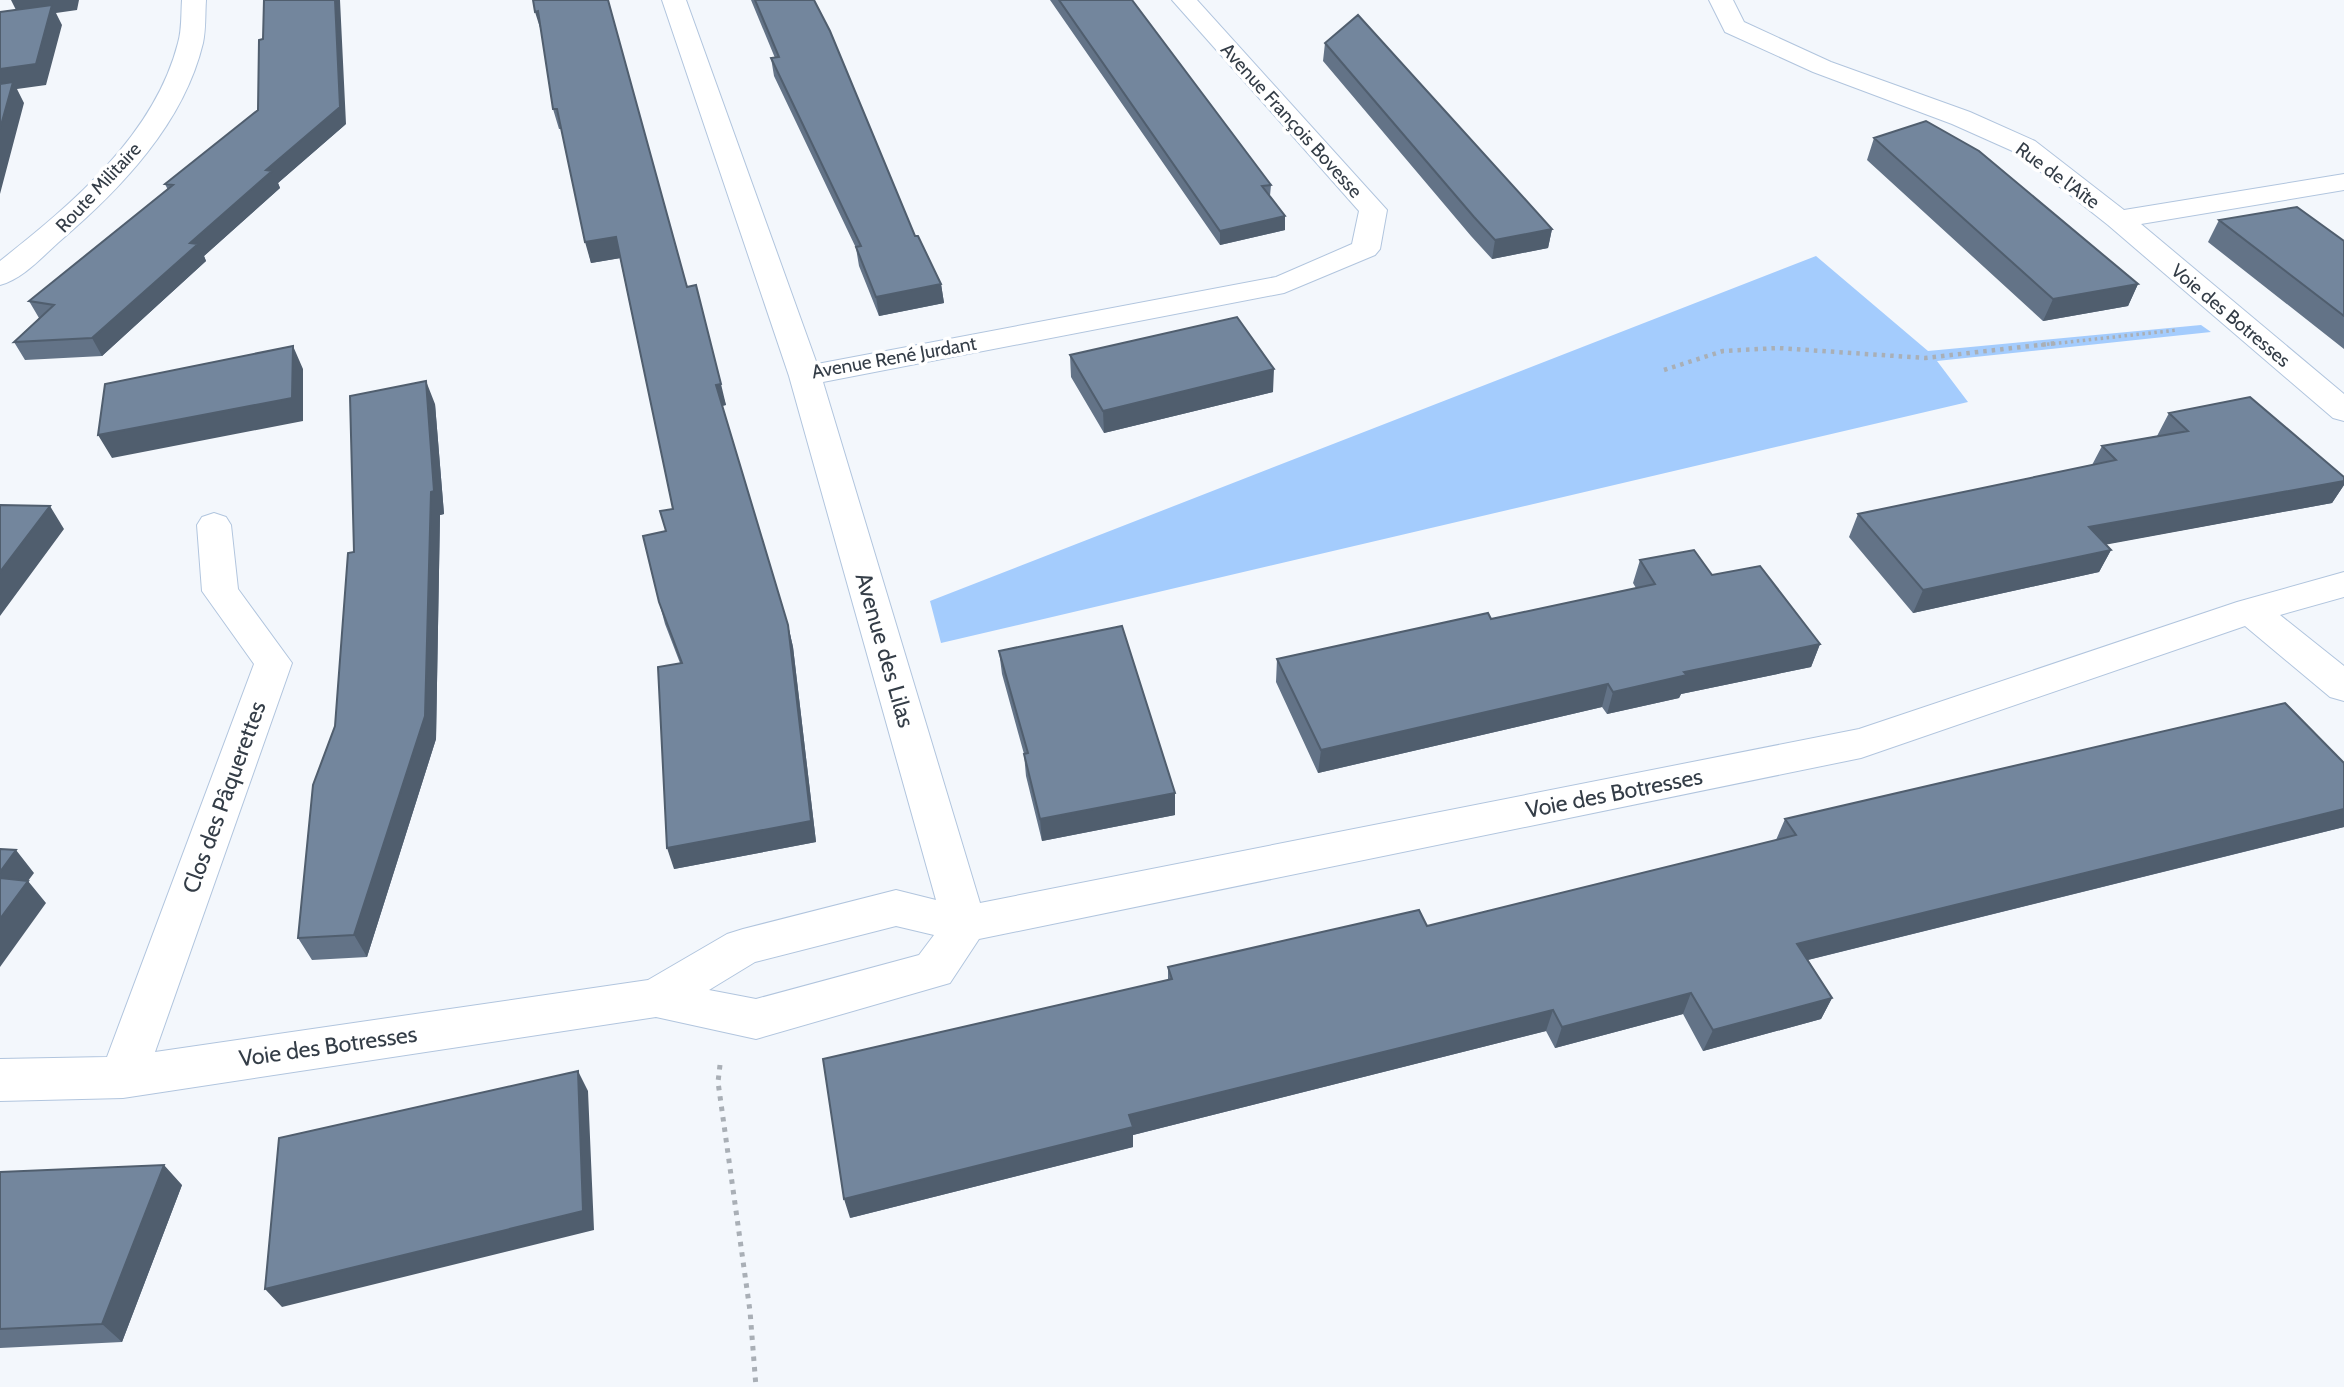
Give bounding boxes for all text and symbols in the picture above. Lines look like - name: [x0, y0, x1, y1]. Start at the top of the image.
- street label: Avenue François Bovesse: [1216, 38, 1367, 203]
- street label: Route Militaire: [51, 137, 146, 237]
- street label: Rue de l'Aîte: [2011, 137, 2104, 214]
- street label: Voie des Botresses: [2167, 259, 2295, 372]
- street label: Avenue René Jurdant: [810, 332, 979, 383]
- street label: Avenue des Lilas: [850, 569, 920, 731]
- street label: Clos des Pâquerettes: [176, 697, 272, 897]
- street label: Voie des Botresses: [1523, 762, 1705, 824]
- street label: Voie des Botresses: [237, 1020, 419, 1072]

